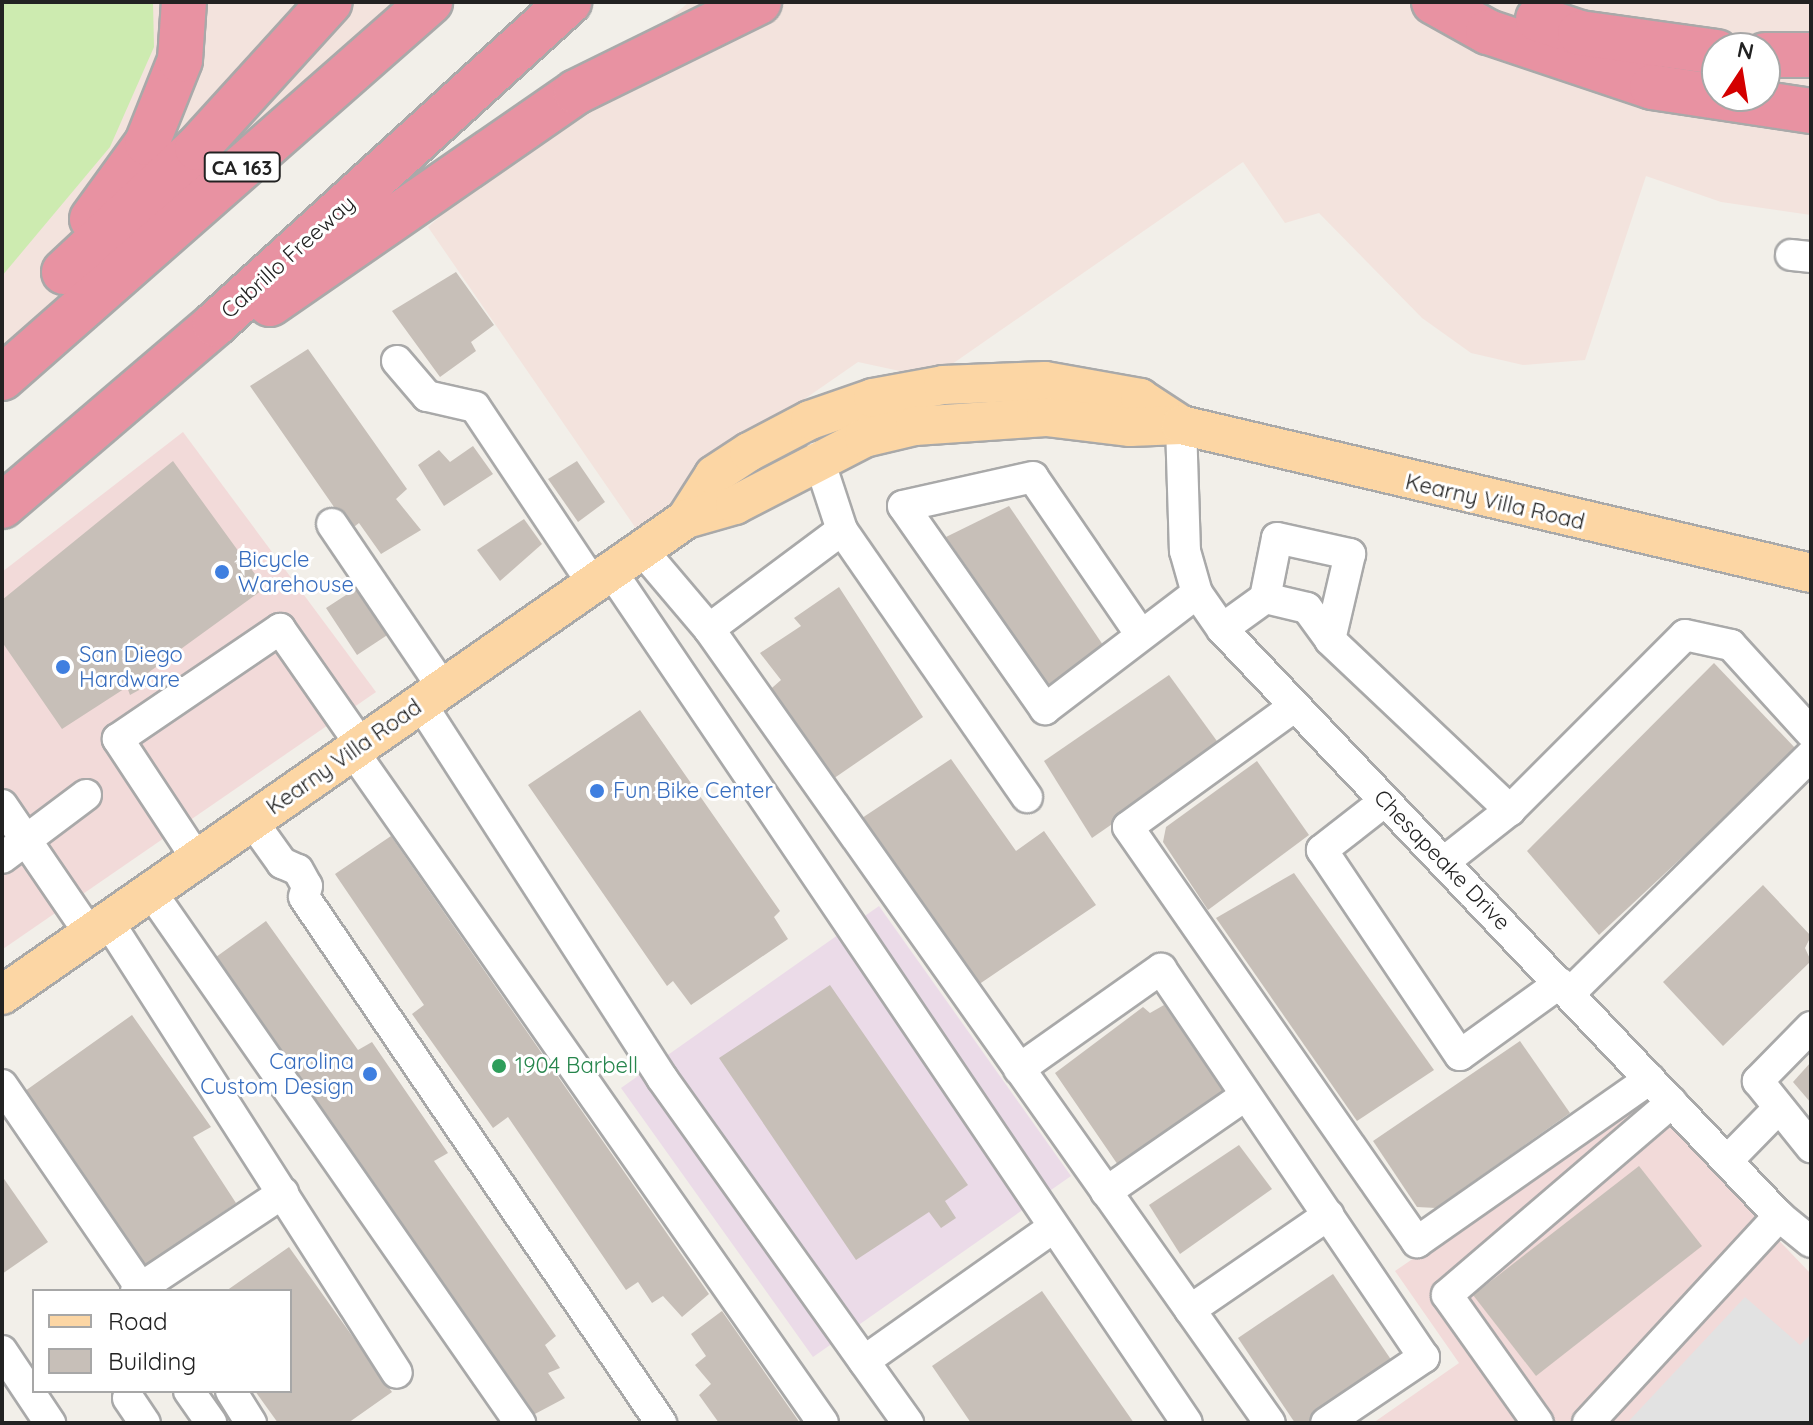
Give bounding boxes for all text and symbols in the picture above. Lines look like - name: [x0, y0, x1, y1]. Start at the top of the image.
- north arrow: [1701, 32, 1781, 112]
- text: N: [1735, 35, 1756, 66]
- road number: CA 163: [202, 151, 282, 183]
- street label: Cabrillo Freeway: [216, 190, 360, 324]
- street label: Kearny Villa Road: [1403, 469, 1587, 535]
- place label: Bicycle Warehouse: [238, 546, 354, 598]
- marker: Bicycle Warehouse: [213, 563, 231, 581]
- place label: San Diego Hardware: [79, 641, 183, 692]
- marker: San Diego Hardware: [54, 658, 72, 676]
- street label: Kearny Villa Road: [261, 694, 427, 820]
- place label: Fun Bike Center: [613, 778, 773, 804]
- marker: Fun Bike Center: [588, 782, 606, 800]
- street label: Chesapeake Drive: [1368, 784, 1516, 936]
- place label: Carolina Custom Design: [200, 1048, 354, 1100]
- place label: 1904 Barbell: [515, 1053, 638, 1079]
- marker: 1904 Barbell: [490, 1057, 508, 1075]
- marker: Carolina Custom Design: [361, 1065, 379, 1083]
- legend: [32, 1289, 292, 1393]
- text: Road: [108, 1306, 168, 1336]
- text: Building: [108, 1346, 196, 1376]

